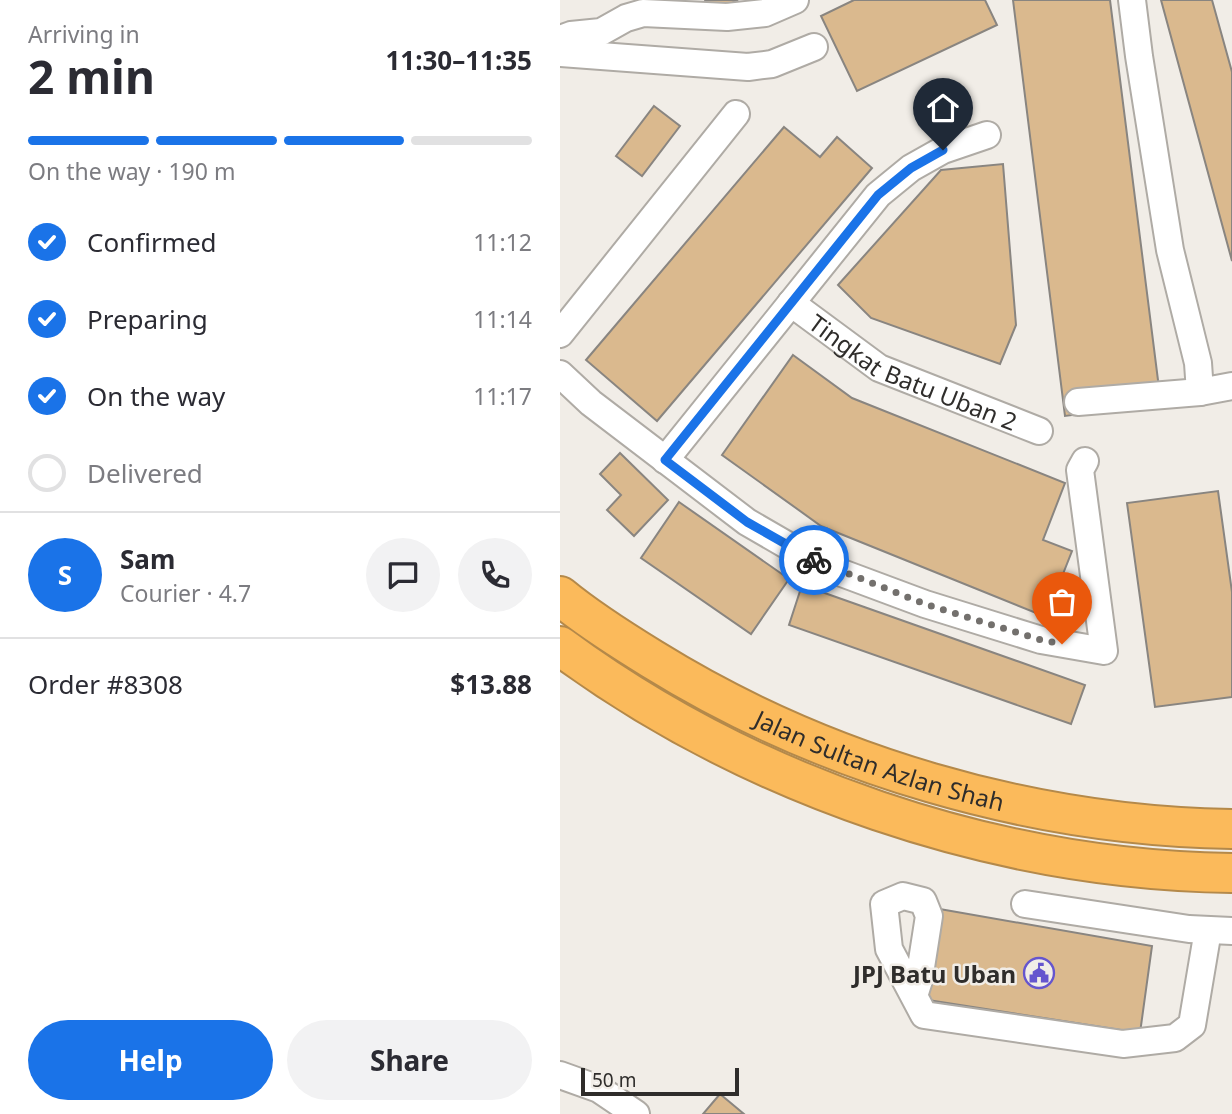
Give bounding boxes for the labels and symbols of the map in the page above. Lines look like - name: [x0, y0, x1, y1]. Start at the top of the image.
- pin: [913, 78, 973, 150]
- street label: Tingkat Batu Uban 2: [803, 306, 1022, 437]
- courier: [779, 525, 849, 595]
- pin: [1032, 572, 1092, 644]
- street label: Jalan Sultan Azlan Shah: [748, 700, 1008, 818]
- public building icon: JPJ Batu Uban: [1022, 956, 1056, 990]
- place label: JPJ Batu Uban: [851, 957, 1016, 990]
- scale bar: [581, 1065, 738, 1097]

